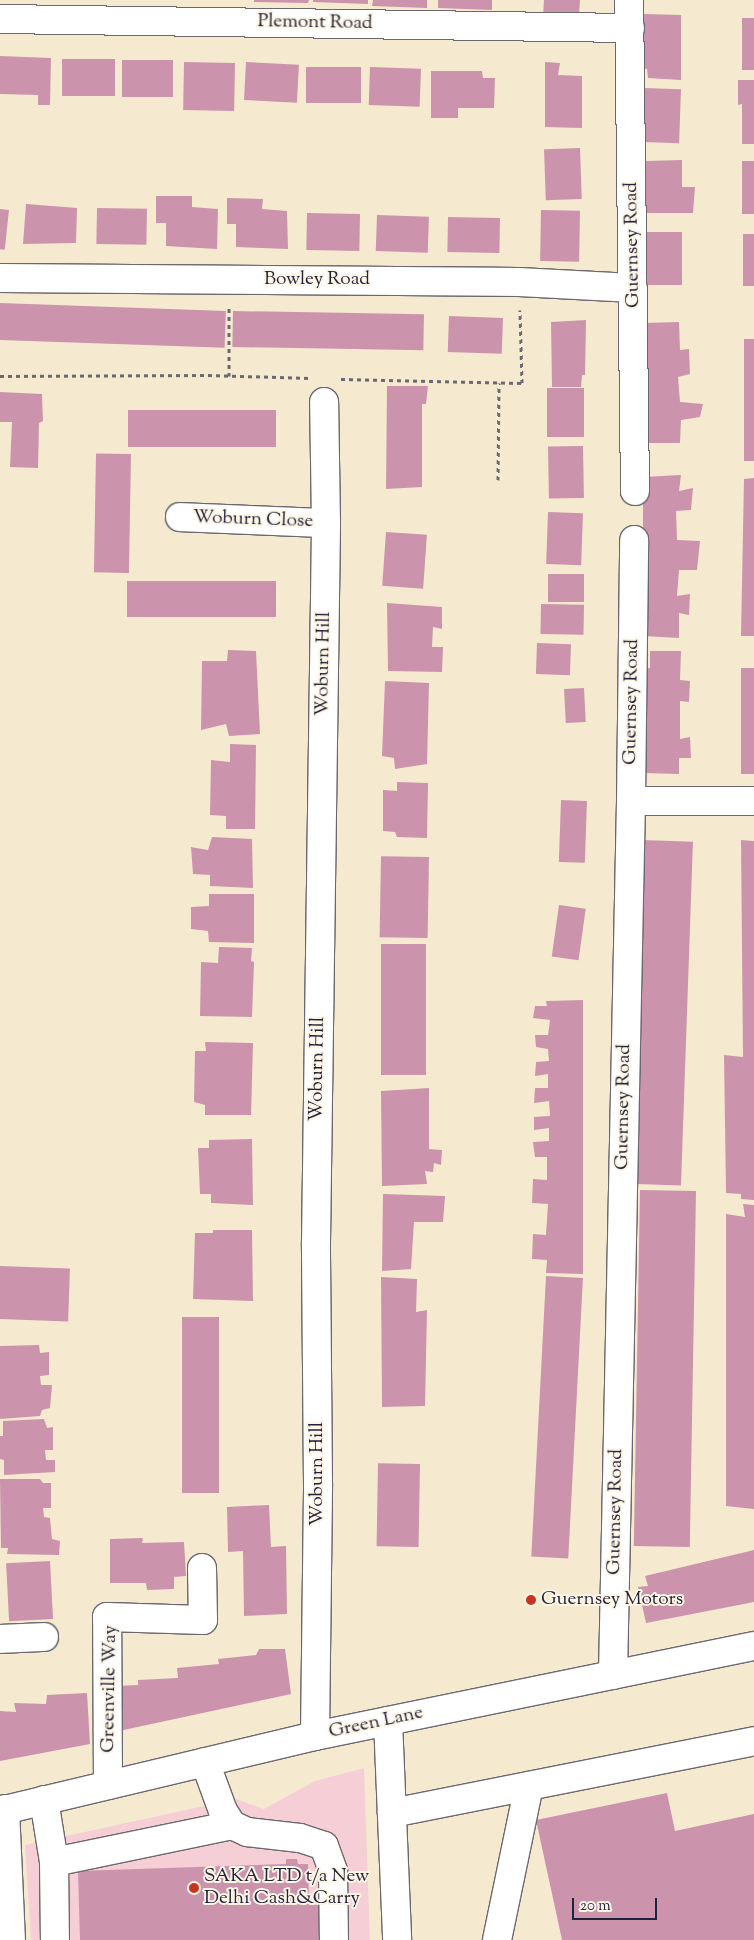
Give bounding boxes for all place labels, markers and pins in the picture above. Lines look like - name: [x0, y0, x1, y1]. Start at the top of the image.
- place label: Guernsey Motors: [541, 1589, 683, 1611]
- marker: Guernsey Motors: [525, 1594, 537, 1606]
- place label: SAKA LTD t/a New Delhi Cash&Carry: [204, 1866, 369, 1910]
- marker: SAKA LTD t/a New Delhi Cash&Carry: [188, 1882, 200, 1894]

